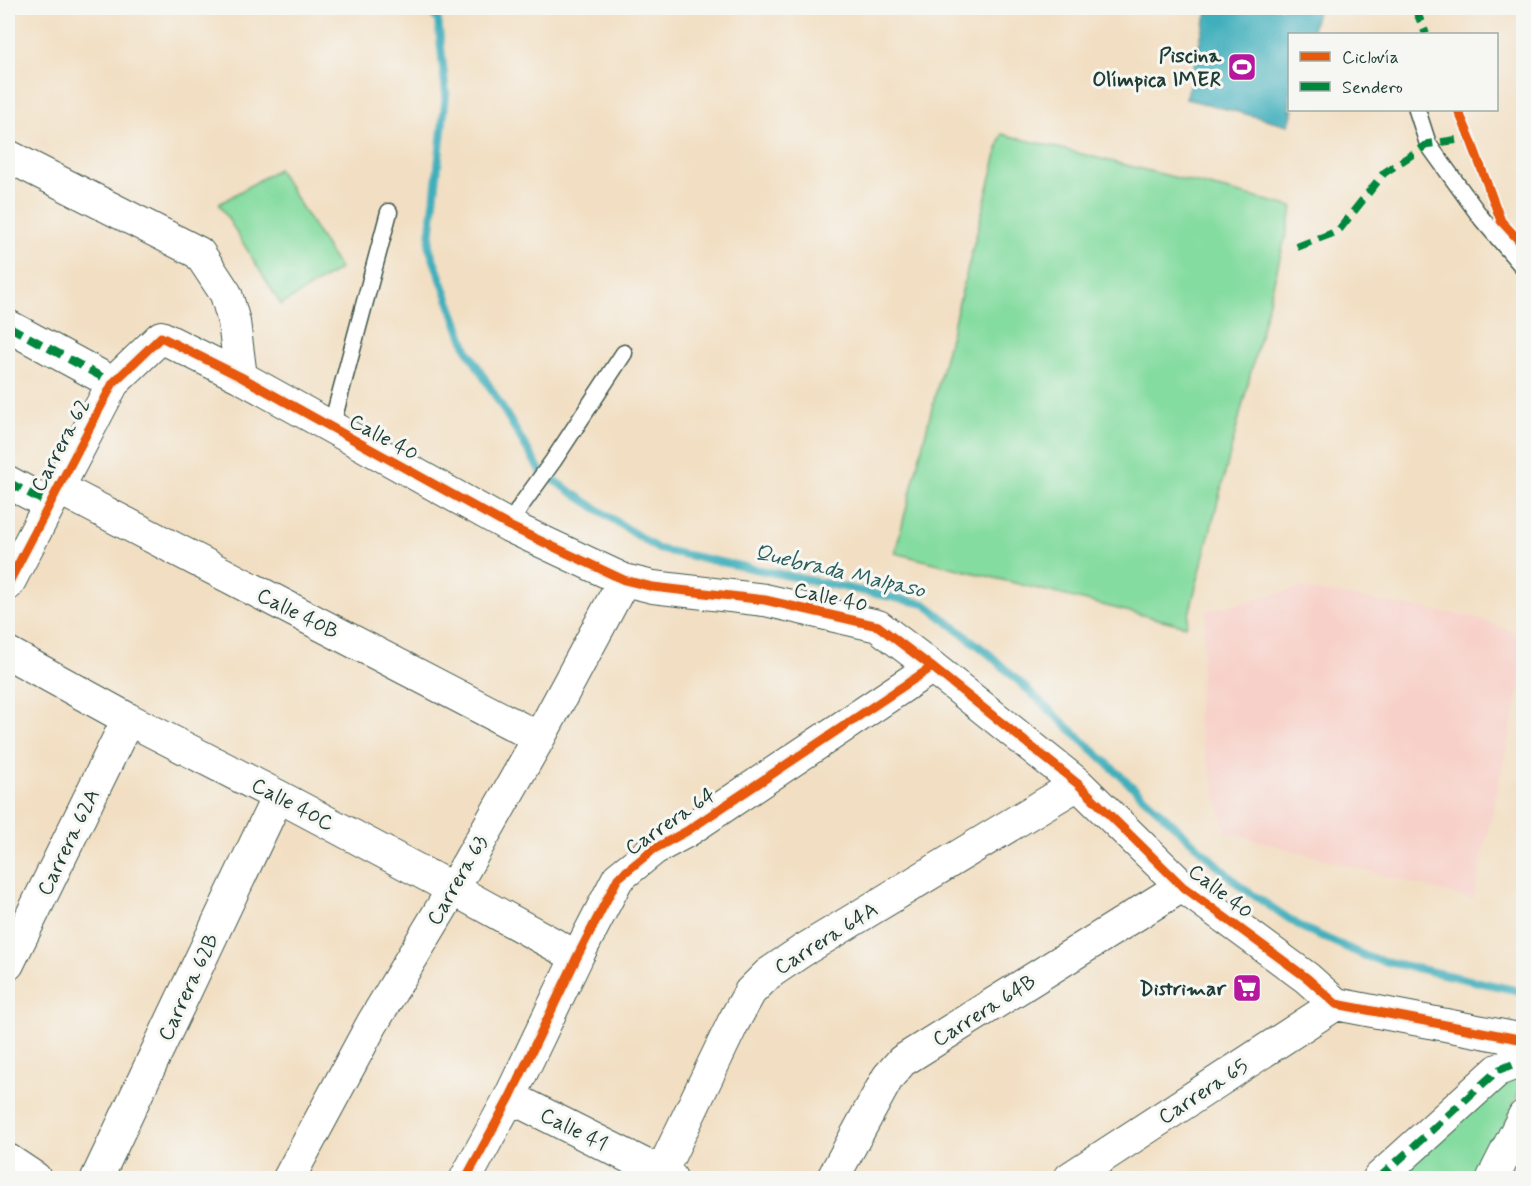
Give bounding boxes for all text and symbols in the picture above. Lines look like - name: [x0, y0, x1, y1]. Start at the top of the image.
- legend: [1288, 33, 1498, 111]
- place label: Piscina Olímpica IMER: [1092, 42, 1222, 94]
- text: Ciclovía: [1342, 46, 1399, 70]
- sports icon: Piscina Olímpica IMER: [1226, 51, 1258, 83]
- text: Sendero: [1342, 76, 1403, 100]
- street label: Carrera 62: [25, 394, 97, 497]
- street label: Calle 40: [344, 407, 423, 468]
- water label: Quebrada Malpaso: [751, 539, 928, 605]
- street label: Calle 40: [791, 576, 870, 620]
- street label: Calle 40B: [252, 581, 343, 646]
- street label: Calle 40C: [246, 771, 339, 838]
- street label: Carrera 64: [620, 781, 722, 862]
- street label: Carrera 62A: [31, 784, 107, 901]
- street label: Carrera 63: [421, 830, 495, 931]
- street label: Calle 40: [1182, 858, 1259, 926]
- street label: Carrera 64A: [769, 896, 884, 982]
- street label: Carrera 62B: [152, 929, 226, 1046]
- street label: Carrera 64B: [928, 968, 1042, 1054]
- supermarket icon: Distrimar: [1231, 972, 1263, 1004]
- place label: Distrimar: [1139, 975, 1227, 1003]
- street label: Carrera 65: [1153, 1052, 1254, 1131]
- street label: Calle 41: [535, 1101, 612, 1159]

